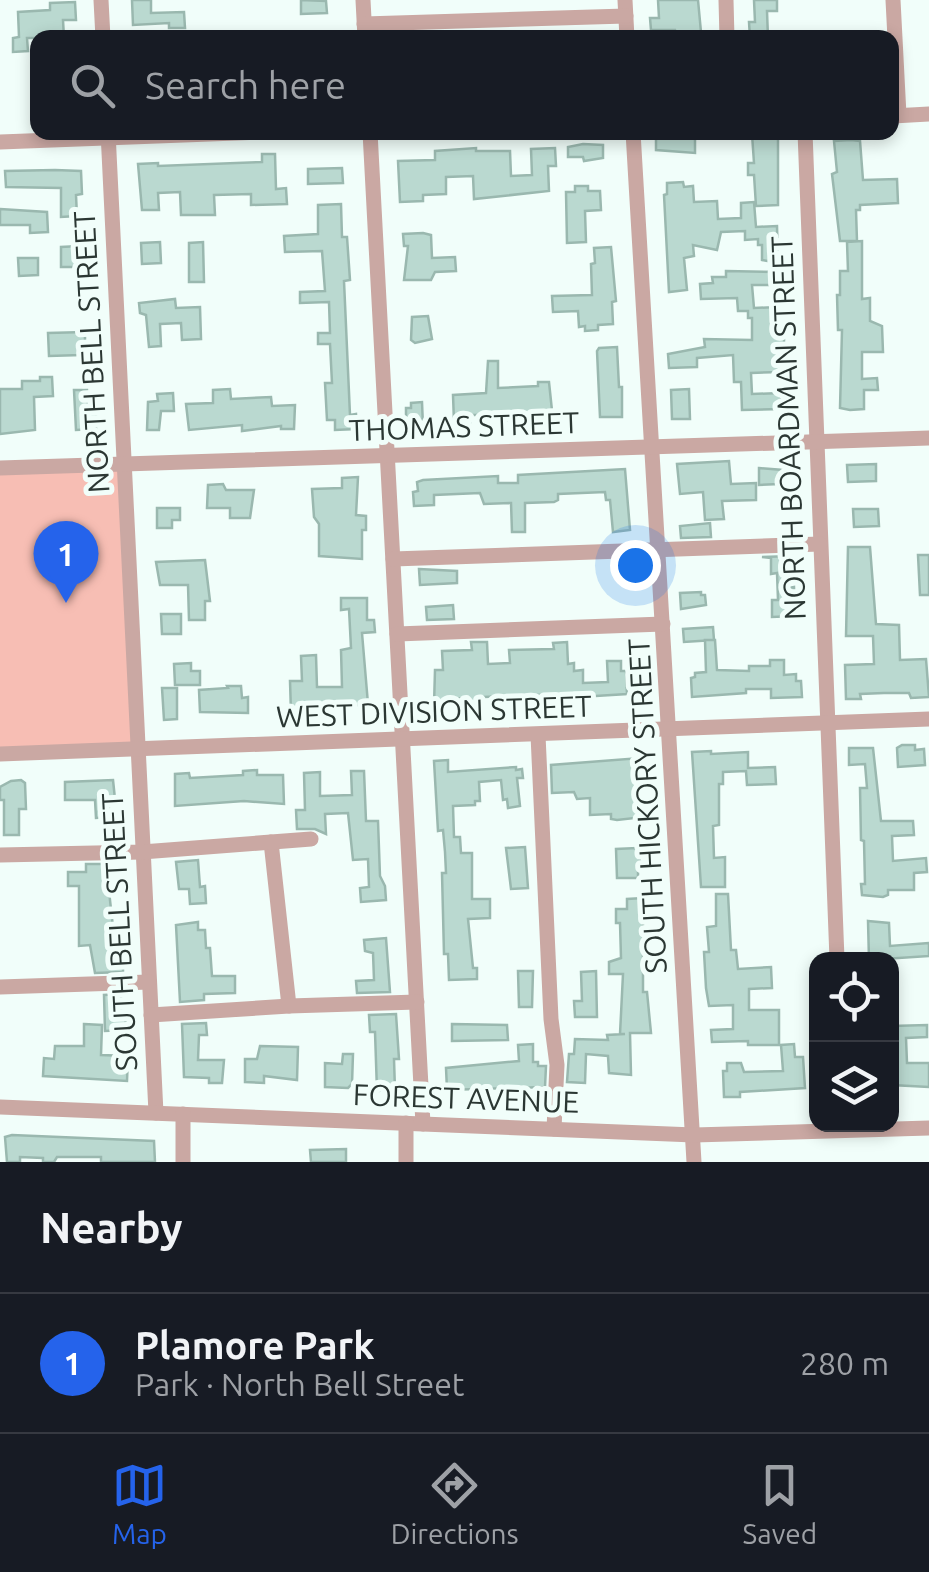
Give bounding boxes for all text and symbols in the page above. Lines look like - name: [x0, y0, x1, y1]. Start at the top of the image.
- search box: [30, 30, 899, 140]
- icon: search: [65, 58, 120, 113]
- text: Search here: [145, 64, 346, 106]
- street label: NORTH BELL STREET: [67, 210, 115, 494]
- street label: NORTH BOARDMAN STREET: [764, 235, 812, 621]
- street label: THOMAS STREET: [348, 405, 580, 447]
- pin: 1: [34, 520, 98, 603]
- your location: [610, 540, 661, 591]
- street label: SOUTH HICKORY STREET: [621, 637, 673, 974]
- street label: WEST DIVISION STREET: [276, 688, 593, 733]
- street label: SOUTH BELL STREET: [95, 792, 143, 1072]
- map controls: [809, 952, 899, 1132]
- button: locate: [809, 952, 899, 1042]
- button: layers: [809, 1042, 899, 1132]
- street label: FOREST AVENUE: [352, 1077, 580, 1119]
- text: Nearby: [40, 1204, 183, 1251]
- text: Plamore Park: [135, 1324, 374, 1366]
- text: 1: [63, 1345, 82, 1381]
- text: 280 m: [800, 1345, 889, 1381]
- text: Park · North Bell Street: [135, 1366, 464, 1402]
- tab: Map: [112, 1458, 167, 1549]
- tab: Directions: [391, 1458, 519, 1549]
- tab: Saved: [743, 1458, 817, 1549]

